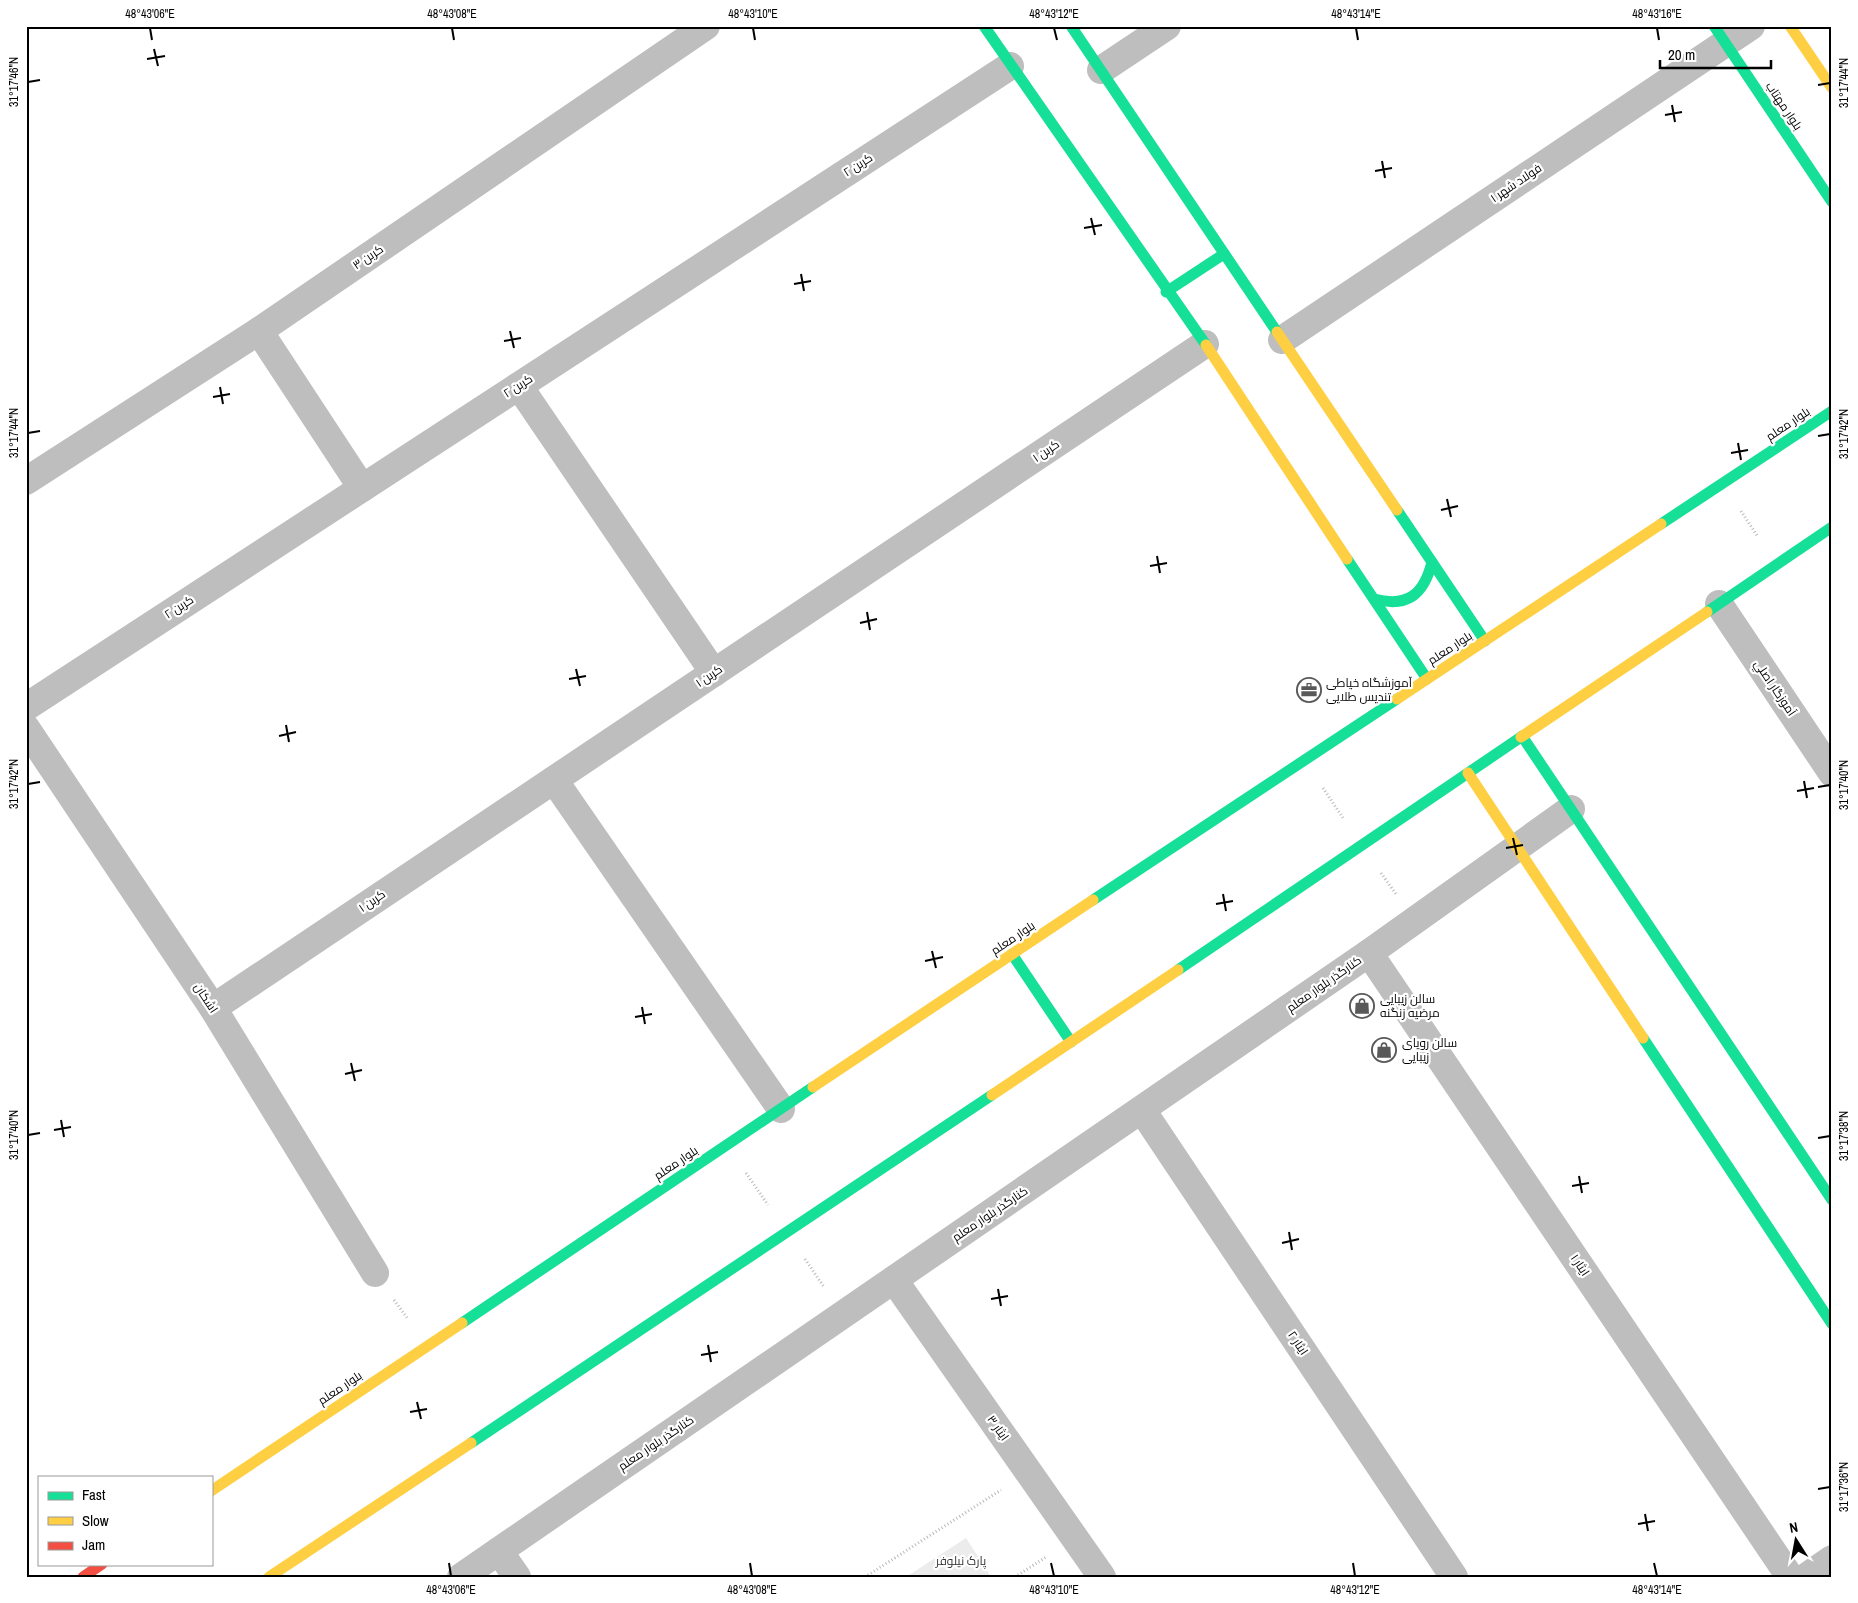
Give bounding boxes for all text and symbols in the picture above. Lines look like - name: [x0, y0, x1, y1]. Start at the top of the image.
- text: 48°43'06"E: [125, 6, 175, 22]
- text: 48°43'08"E: [427, 6, 477, 22]
- text: 48°43'10"E: [728, 6, 778, 22]
- text: 48°43'12"E: [1029, 6, 1079, 22]
- text: 48°43'14"E: [1331, 6, 1381, 22]
- text: 48°43'16"E: [1632, 6, 1682, 22]
- scale bar: [1660, 38, 1772, 70]
- text: 20 m: [1668, 44, 1695, 65]
- text: 31°17'46"N: [6, 57, 22, 107]
- text: 31°17'44"N: [1836, 58, 1852, 108]
- street label: بلوار مهتاب: [1762, 79, 1806, 133]
- street label: کربن ۲: [840, 150, 876, 180]
- street label: فولاد شهر ۱: [1487, 160, 1545, 206]
- street label: کربن ۳: [350, 241, 386, 273]
- street label: کربن ۲: [500, 371, 536, 401]
- street label: بلوار معلم: [1763, 403, 1813, 445]
- text: 31°17'44"N: [6, 408, 22, 458]
- text: 31°17'42"N: [1836, 409, 1852, 459]
- street label: کربن ۱: [1029, 436, 1063, 466]
- street label: کربن ۲: [161, 592, 197, 622]
- street label: بلوار معلم: [1425, 628, 1475, 668]
- street label: آموزگار اصلي: [1749, 657, 1800, 721]
- street label: کربن ۱: [692, 661, 726, 691]
- place label: آموزشگاه خیاطی تندیس طلایی: [1326, 675, 1413, 705]
- office icon: آموزشگاه خیاطی تندیس طلایی: [1296, 677, 1322, 703]
- text: 31°17'42"N: [6, 759, 22, 809]
- text: 31°17'40"N: [1836, 760, 1852, 810]
- street label: کربن ۱: [355, 886, 389, 916]
- street label: بلوار معلم: [988, 917, 1038, 959]
- street label: کنارگذر بلوار معلم: [1283, 952, 1365, 1016]
- street label: اشکان: [190, 980, 222, 1016]
- place label: سالن زیبایی مرضیه زنگنه: [1380, 991, 1440, 1021]
- shop icon: سالن زیبایی مرضیه زنگنه: [1349, 993, 1375, 1019]
- place label: سالن رویای زیبایی: [1402, 1035, 1457, 1065]
- shop icon: سالن رویای زیبایی: [1371, 1037, 1397, 1063]
- text: 31°17'40"N: [6, 1110, 22, 1160]
- text: 31°17'38"N: [1836, 1111, 1852, 1161]
- street label: بلوار معلم: [651, 1142, 701, 1184]
- street label: کنارگذر بلوار معلم: [949, 1183, 1031, 1245]
- street label: ایثار ۱: [1567, 1251, 1593, 1279]
- street label: ایثار ۲: [1284, 1328, 1312, 1358]
- street label: بلوار معلم: [315, 1367, 365, 1409]
- street label: کنارگذر بلوار معلم: [615, 1412, 697, 1474]
- street label: ایثار ۳: [984, 1412, 1012, 1444]
- text: 31°17'36"N: [1836, 1462, 1852, 1512]
- legend: [38, 1476, 212, 1566]
- text: Fast: [82, 1484, 106, 1505]
- text: Slow: [82, 1510, 109, 1531]
- north arrow: [1770, 1516, 1820, 1566]
- text: N: [1788, 1518, 1799, 1537]
- text: Jam: [82, 1534, 105, 1555]
- park label: پارک نیلوفر: [935, 1553, 987, 1570]
- text: 48°43'06"E: [426, 1582, 476, 1598]
- text: 48°43'08"E: [727, 1582, 777, 1598]
- text: 48°43'10"E: [1029, 1582, 1079, 1598]
- text: 48°43'12"E: [1330, 1582, 1380, 1598]
- text: 48°43'14"E: [1632, 1582, 1682, 1598]

